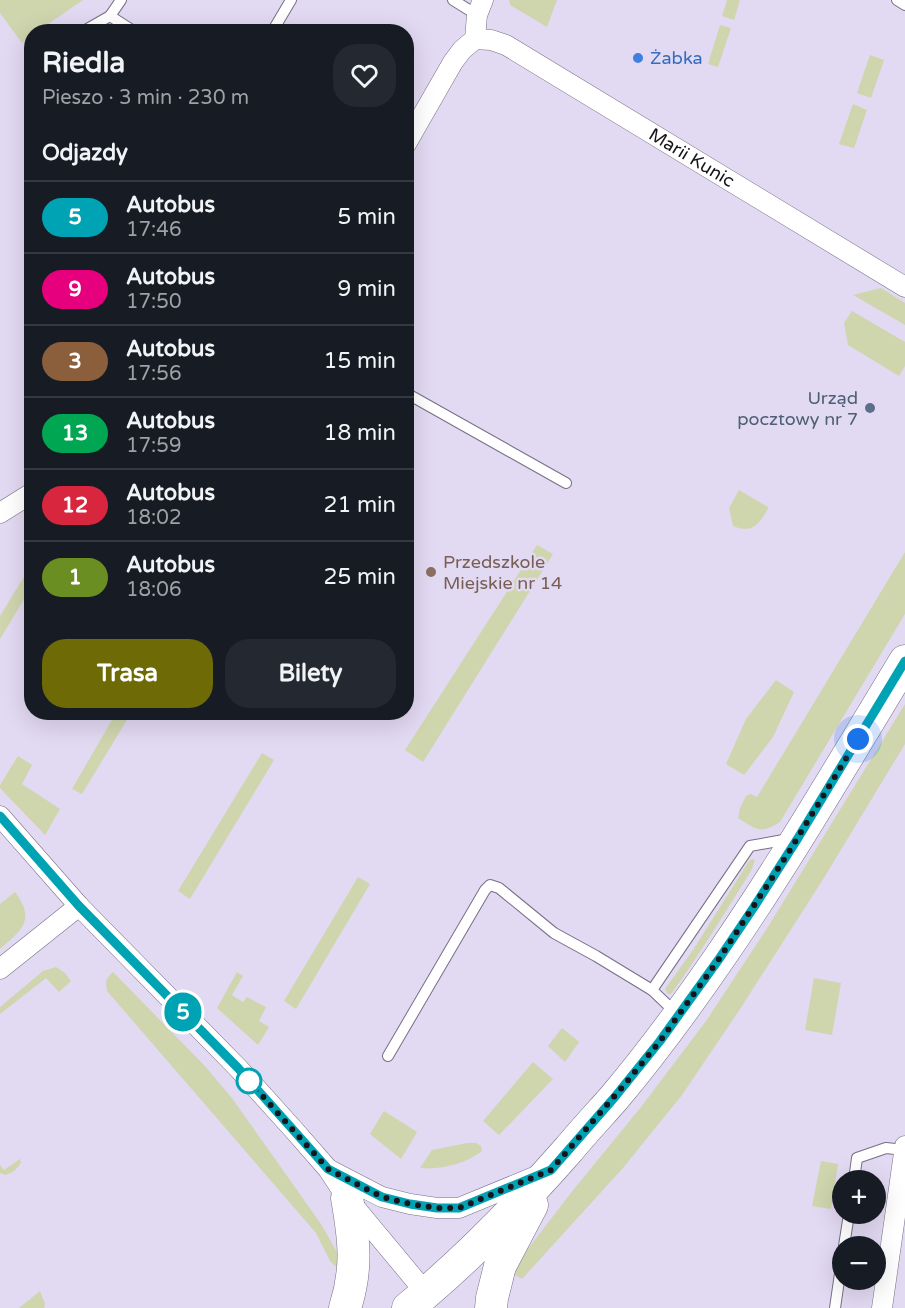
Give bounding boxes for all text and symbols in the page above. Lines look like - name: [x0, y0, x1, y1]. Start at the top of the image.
- button: heart: [333, 44, 396, 107]
- text: Riedla: [42, 46, 125, 80]
- place label: Żabka: [650, 47, 703, 69]
- marker: Żabka: [631, 51, 645, 65]
- text: Pieszo · 3 min · 230 m: [42, 86, 249, 110]
- street label: Marii Kunic: [645, 123, 738, 192]
- text: Odjazdy: [42, 140, 128, 166]
- text: Autobus: [126, 192, 215, 218]
- text: 5 min: [337, 204, 396, 230]
- text: 5: [68, 205, 82, 230]
- text: 17:46: [126, 218, 181, 242]
- text: Autobus: [126, 264, 215, 290]
- text: 9 min: [337, 276, 396, 302]
- text: 9: [68, 277, 82, 302]
- text: 17:50: [126, 290, 181, 314]
- text: Autobus: [126, 336, 215, 362]
- text: 15 min: [324, 348, 396, 374]
- text: 3: [68, 349, 82, 374]
- text: 17:56: [126, 362, 181, 386]
- place label: Urząd pocztowy nr 7: [737, 387, 858, 430]
- marker: Urząd pocztowy nr 7: [863, 401, 877, 415]
- text: Autobus: [126, 408, 215, 434]
- text: 18 min: [324, 420, 396, 446]
- text: 13: [62, 421, 88, 446]
- text: 17:59: [126, 434, 181, 458]
- text: Autobus: [126, 480, 215, 506]
- text: 21 min: [324, 492, 396, 518]
- text: 12: [62, 493, 88, 518]
- text: 18:02: [126, 506, 181, 530]
- place label: Przedszkole Miejskie nr 14: [443, 551, 562, 594]
- text: Autobus: [126, 552, 215, 578]
- text: 25 min: [324, 564, 396, 590]
- text: 1: [68, 565, 82, 590]
- marker: Przedszkole Miejskie nr 14: [424, 565, 438, 579]
- text: 18:06: [126, 578, 181, 602]
- button: Trasa: [42, 639, 213, 708]
- button: Bilety: [225, 639, 396, 708]
- your location: [843, 724, 873, 754]
- line badge: 5: [164, 992, 202, 1032]
- text: 5: [176, 1000, 190, 1025]
- unlabelled marker: [236, 1068, 262, 1094]
- map controls: [832, 1170, 886, 1290]
- button: +: [832, 1170, 886, 1224]
- button: −: [832, 1236, 886, 1290]

